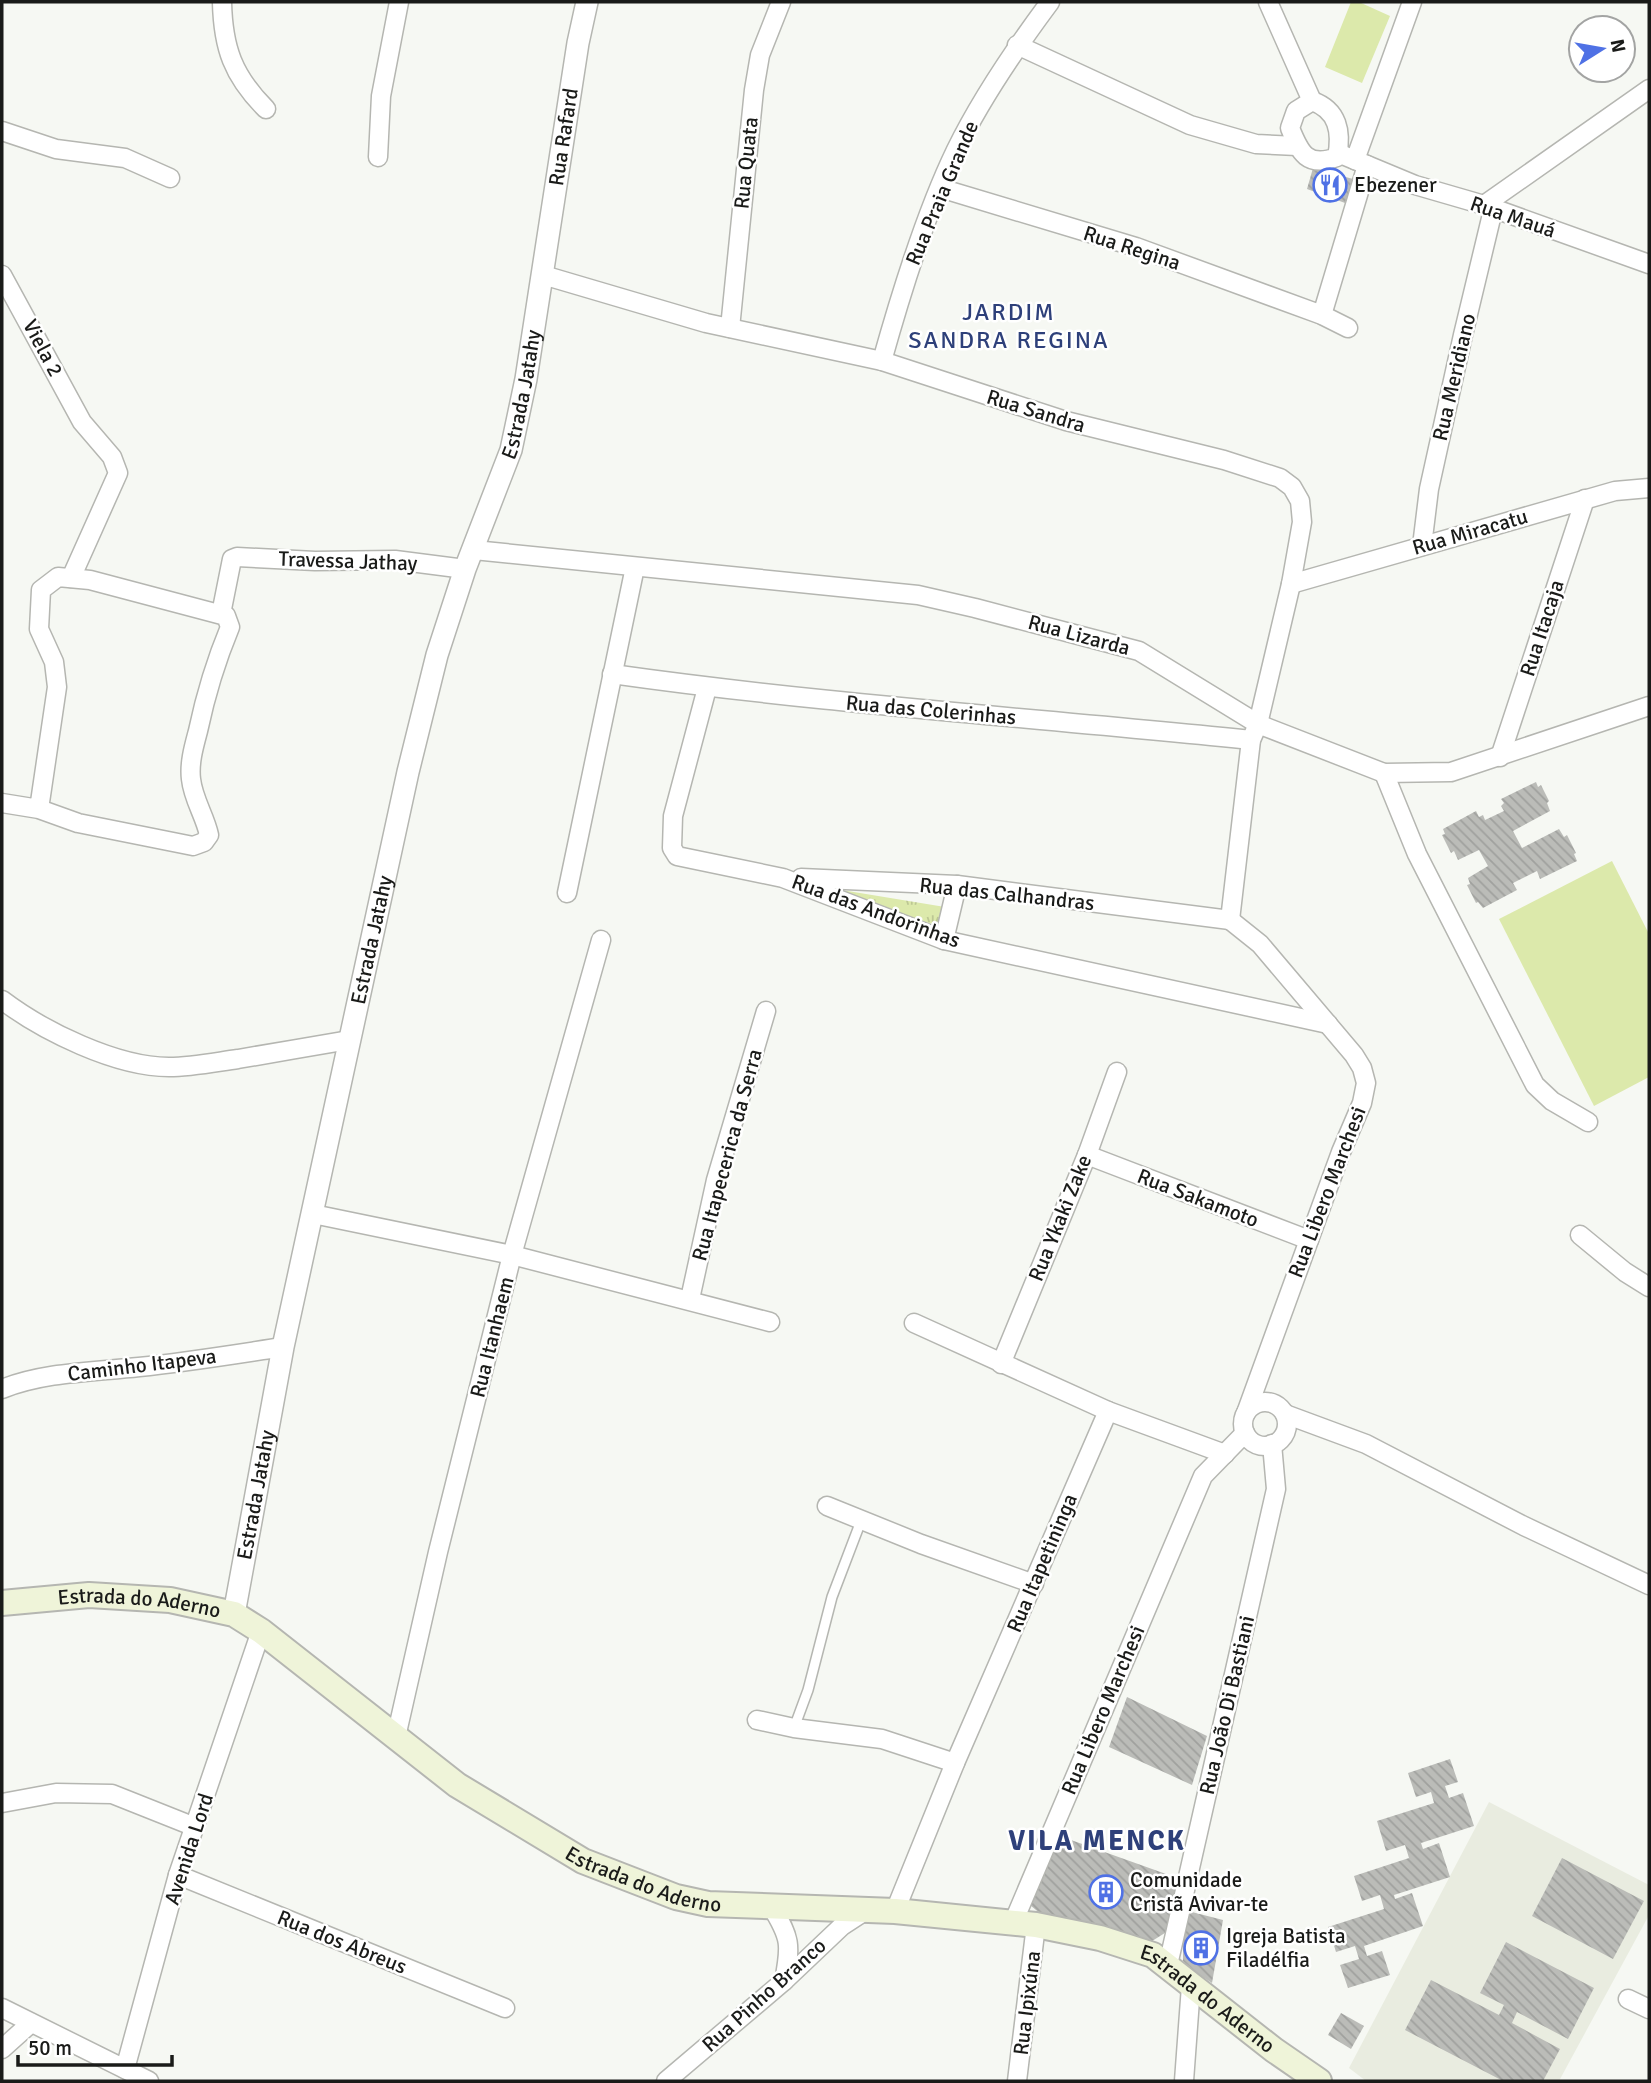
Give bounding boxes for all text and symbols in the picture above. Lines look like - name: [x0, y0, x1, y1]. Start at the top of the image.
- north arrow: [1567, 14, 1637, 84]
- text: N: [1605, 37, 1631, 55]
- street label: Rua Rafard: [543, 86, 584, 188]
- street label: Rua Quata: [728, 116, 764, 210]
- street label: Rua Praia Grande: [900, 117, 984, 269]
- restaurant icon: Ebezener: [1311, 166, 1349, 204]
- place label: Ebezener: [1354, 172, 1437, 198]
- street label: Rua Mauá: [1467, 190, 1559, 244]
- street label: Rua Regina: [1080, 220, 1184, 276]
- district label: JARDIM SANDRA REGINA: [908, 297, 1110, 355]
- street label: Rua Meridiano: [1427, 311, 1481, 443]
- street label: Viela 2: [17, 315, 69, 381]
- street label: Estrada Jatahy: [496, 328, 546, 463]
- street label: Rua Sandra: [983, 384, 1089, 438]
- street label: Rua Miracatu: [1409, 503, 1531, 561]
- street label: Travessa Jathay: [278, 546, 418, 576]
- street label: Rua Itacaja: [1514, 576, 1570, 680]
- street label: Rua Lizarda: [1025, 609, 1133, 661]
- street label: Rua das Colerinhas: [845, 690, 1017, 730]
- street label: Rua das Andorinhas: [788, 868, 964, 954]
- street label: Rua das Calhandras: [918, 872, 1096, 916]
- street label: Estrada Jatahy: [345, 873, 398, 1007]
- street label: Rua Itapecerica da Serra: [686, 1046, 768, 1264]
- street label: Rua Libero Marchesi: [1282, 1103, 1372, 1281]
- street label: Rua Ykaki Zake: [1023, 1151, 1097, 1285]
- street label: Rua Sakamoto: [1134, 1163, 1262, 1233]
- street label: Rua Itanhaem: [464, 1274, 520, 1400]
- street label: Caminho Itapeva: [66, 1343, 218, 1387]
- street label: Estrada Jatahy: [231, 1428, 281, 1562]
- street label: Rua Itapetininga: [1001, 1490, 1083, 1636]
- street label: Estrada do Aderno: [56, 1582, 223, 1624]
- street label: Rua João Di Bastiani: [1194, 1613, 1260, 1797]
- street label: Rua Libero Marchesi: [1056, 1621, 1150, 1799]
- street label: Avenida Lord: [159, 1790, 219, 1908]
- district label: VILA MENCK: [1008, 1824, 1186, 1858]
- street label: Estrada do Aderno: [560, 1840, 722, 1917]
- place label: Comunidade Cristã Avivar-te: [1130, 1867, 1269, 1917]
- building icon: Comunidade Cristã Avivar-te: [1087, 1873, 1125, 1911]
- street label: Rua dos Abreus: [274, 1904, 410, 1980]
- place label: Igreja Batista Filadélfia: [1226, 1923, 1346, 1973]
- building icon: Igreja Batista Filadélfia: [1182, 1929, 1220, 1967]
- street label: Rua Pinho Branco: [697, 1933, 831, 2057]
- street label: Estrada do Aderno: [1137, 1939, 1280, 2059]
- street label: Rua Ipixúna: [1008, 1949, 1046, 2057]
- scale bar: [18, 2024, 172, 2068]
- text: 50 m: [28, 2035, 72, 2061]

